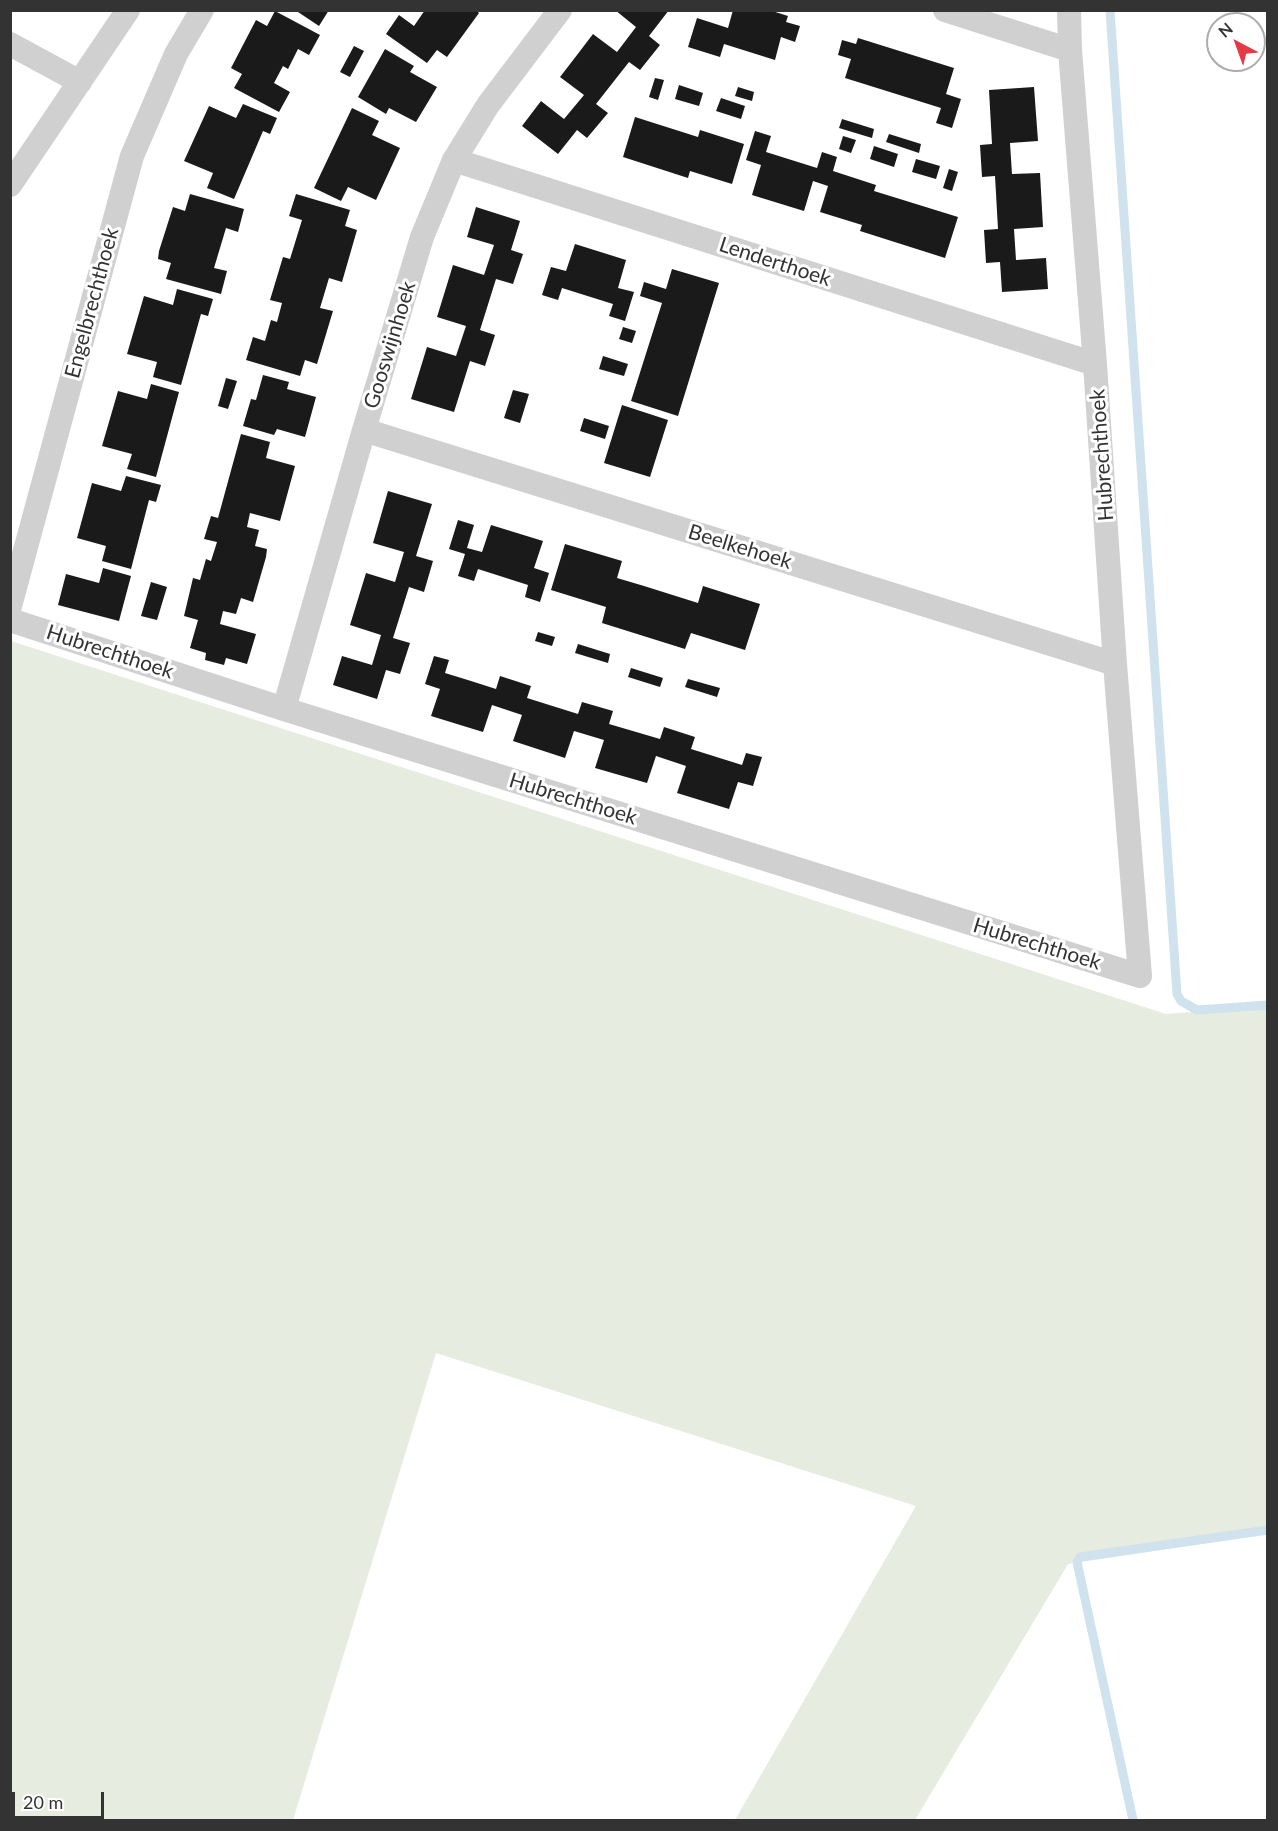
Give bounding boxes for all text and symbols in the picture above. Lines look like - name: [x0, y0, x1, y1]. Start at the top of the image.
- north arrow: [1206, 12, 1266, 72]
- text: N: [1214, 18, 1236, 41]
- street label: Engelbrechthoek: [60, 225, 124, 381]
- street label: Lenderthoek: [716, 232, 834, 292]
- street label: Gooswijnhoek: [359, 278, 421, 412]
- street label: Hubrechthoek: [1085, 388, 1119, 522]
- street label: Beelkehoek: [685, 519, 795, 575]
- street label: Hubrechthoek: [43, 620, 177, 684]
- street label: Hubrechthoek: [506, 768, 640, 830]
- street label: Hubrechthoek: [970, 913, 1104, 975]
- scale bar: [15, 1780, 106, 1818]
- text: 20 m: [23, 1791, 63, 1813]

